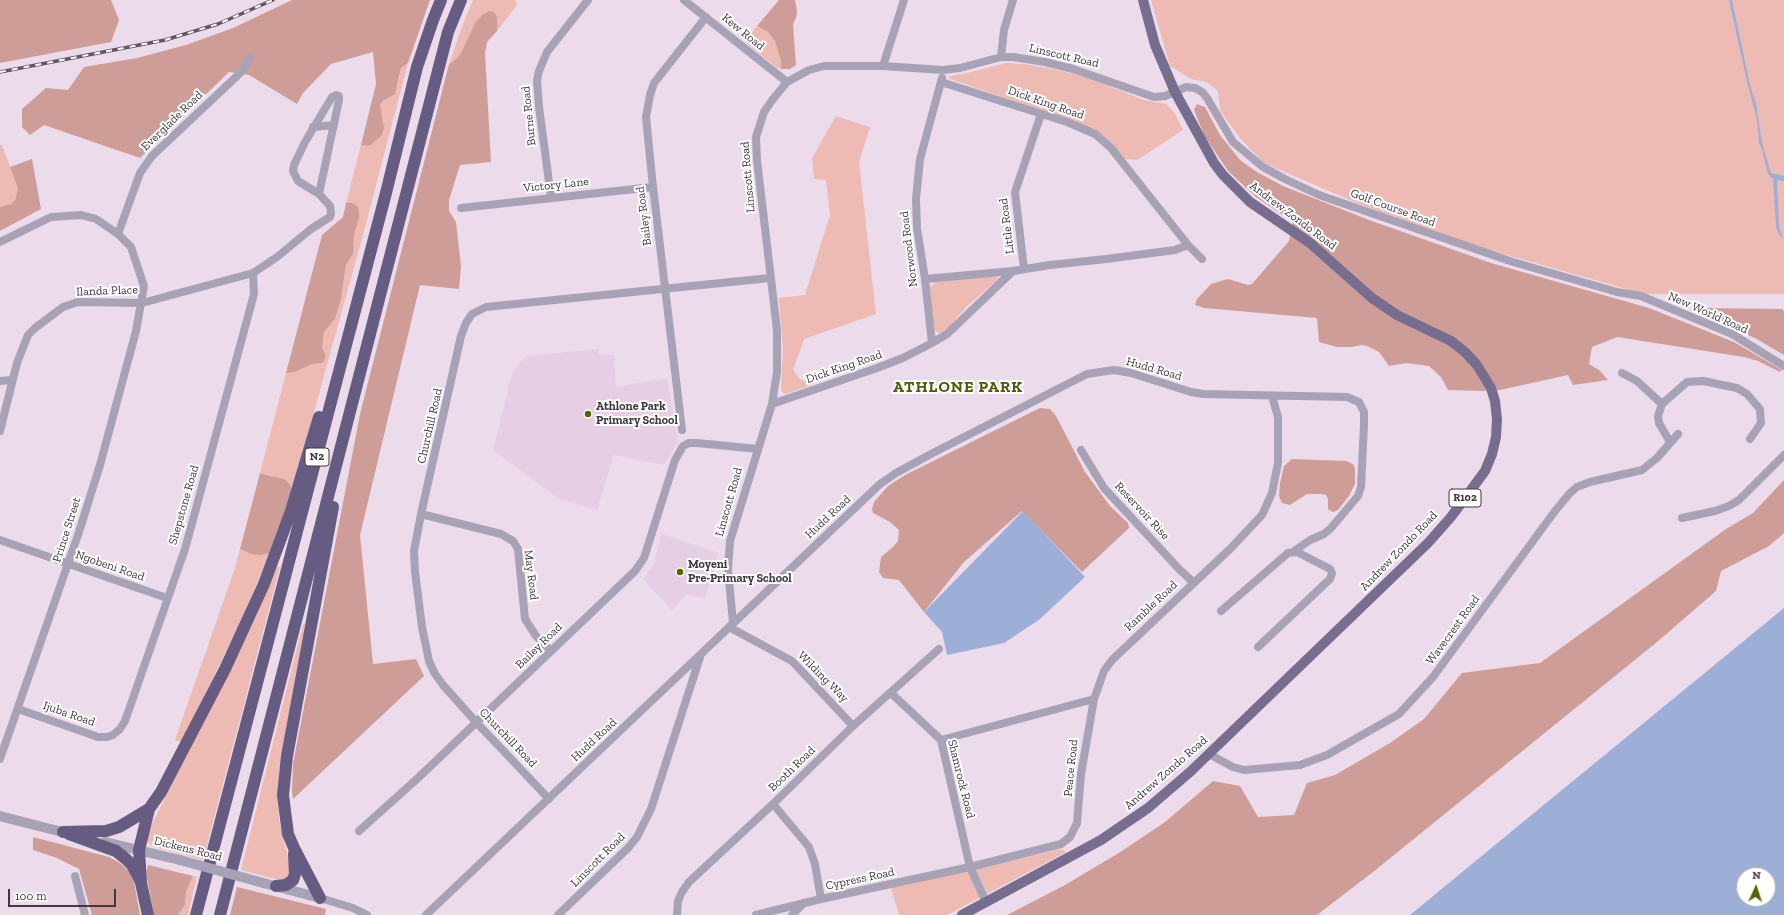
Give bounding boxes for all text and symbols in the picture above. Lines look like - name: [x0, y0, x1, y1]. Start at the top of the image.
- street label: Kew Road: [719, 10, 767, 54]
- street label: Linscott Road: [1028, 41, 1100, 71]
- street label: Dick King Road: [1006, 83, 1086, 123]
- street label: Burne Road: [519, 85, 539, 147]
- street label: Everglade Road: [138, 88, 206, 154]
- street label: Linscott Road: [738, 141, 758, 213]
- street label: Victory Lane: [523, 174, 589, 196]
- street label: Andrew Zondo Road: [1247, 179, 1339, 253]
- street label: Bailey Road: [633, 186, 655, 246]
- street label: Golf Course Road: [1349, 186, 1437, 230]
- street label: Little Road: [996, 197, 1018, 255]
- street label: Norwood Road: [897, 210, 921, 288]
- street label: Ilanda Place: [76, 283, 138, 299]
- street label: New World Road: [1666, 289, 1750, 337]
- street label: Dick King Road: [804, 347, 884, 387]
- street label: Hudd Road: [1124, 354, 1184, 384]
- district label: ATHLONE PARK: [893, 377, 1023, 397]
- street label: Churchill Road: [414, 387, 446, 465]
- place label: Athlone Park Primary School: [596, 400, 678, 428]
- marker: Athlone Park Primary School: [583, 409, 593, 419]
- road number: N2: [305, 448, 329, 466]
- street label: Shepstone Road: [166, 463, 202, 547]
- street label: Linscott Road: [712, 466, 746, 538]
- street label: Reservoir Rise: [1112, 479, 1172, 543]
- road number: R102: [1449, 489, 1481, 507]
- street label: Hudd Road: [802, 492, 854, 542]
- street label: Prince Street: [50, 496, 84, 564]
- street label: Andrew Zondo Road: [1357, 508, 1441, 594]
- street label: Ngobeni Road: [74, 547, 146, 585]
- street label: May Road: [521, 549, 541, 601]
- place label: Moyeni Pre-Primary School: [688, 558, 792, 586]
- marker: Moyeni Pre-Primary School: [675, 567, 685, 577]
- street label: Ramble Road: [1121, 578, 1181, 634]
- street label: Wavecrest Road: [1423, 593, 1483, 667]
- street label: Bailey Road: [513, 620, 565, 672]
- street label: Wilding Way: [795, 649, 851, 705]
- street label: Ijuba Road: [41, 698, 97, 730]
- street label: Churchill Road: [476, 705, 540, 771]
- street label: Hudd Road: [568, 715, 620, 765]
- street label: Andrew Zondo Road: [1122, 733, 1210, 813]
- street label: Shamrock Road: [944, 738, 978, 820]
- street label: Peace Road: [1061, 739, 1081, 797]
- street label: Booth Road: [766, 743, 818, 795]
- street label: Linscott Road: [568, 830, 628, 890]
- street label: Dickens Road: [152, 834, 224, 864]
- street label: Cypress Road: [824, 865, 896, 893]
- north arrow: [1736, 867, 1776, 907]
- text: N: [1752, 869, 1761, 882]
- scale bar: [10, 881, 118, 907]
- text: 100 m: [15, 889, 47, 903]

